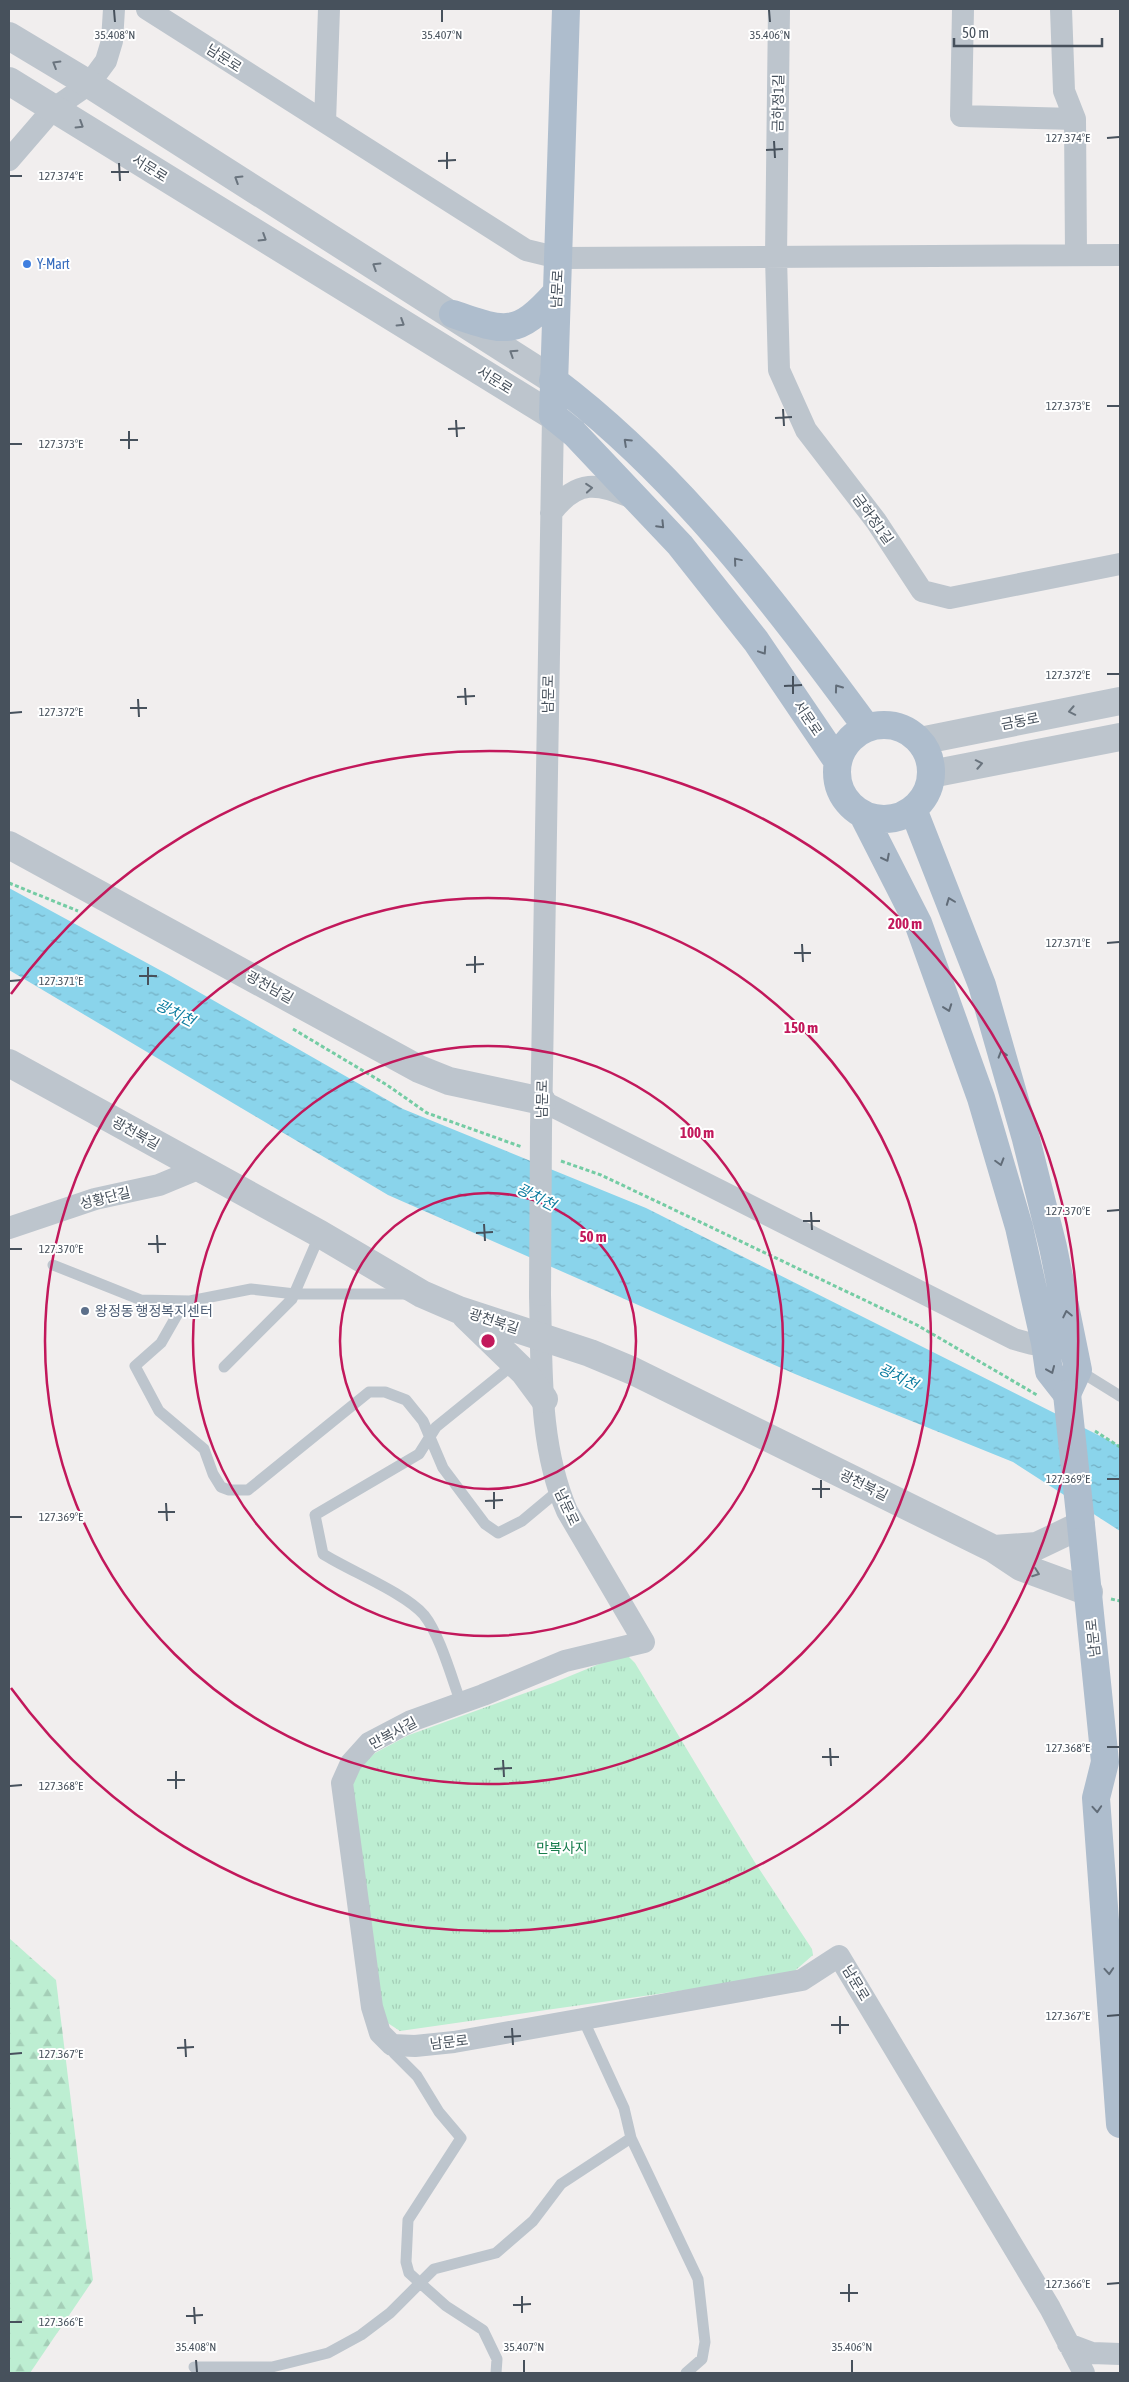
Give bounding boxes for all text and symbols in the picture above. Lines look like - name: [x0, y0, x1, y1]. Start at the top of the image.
- scale bar: [954, 15, 1102, 47]
- text: 50 m: [962, 24, 989, 41]
- text: 35.408°N: [95, 28, 135, 42]
- text: 35.407°N: [422, 28, 462, 42]
- text: 35.406°N: [750, 28, 790, 42]
- street label: 남문로: [203, 41, 245, 75]
- one-way arrow: [53, 61, 62, 71]
- street label: 금하정1길: [769, 74, 787, 132]
- one-way arrow: [74, 119, 83, 128]
- text: 127.374°E: [1046, 131, 1090, 145]
- street label: 서문로: [129, 151, 171, 185]
- text: 127.374°E: [39, 169, 83, 183]
- one-way arrow: [235, 175, 244, 185]
- one-way arrow: [258, 231, 267, 241]
- place label: Y-Mart: [37, 256, 70, 272]
- marker: Y-Mart: [21, 258, 33, 270]
- one-way arrow: [372, 262, 381, 272]
- street label: 남문로: [548, 269, 566, 309]
- one-way arrow: [396, 316, 405, 326]
- one-way arrow: [509, 350, 518, 360]
- street label: 서문로: [474, 363, 516, 397]
- text: 127.373°E: [1046, 399, 1090, 413]
- text: 127.373°E: [39, 437, 83, 451]
- one-way arrow: [624, 439, 633, 448]
- one-way arrow: [586, 483, 594, 494]
- street label: 금하정1길: [849, 491, 897, 547]
- one-way arrow: [655, 519, 664, 528]
- one-way arrow: [735, 558, 743, 567]
- one-way arrow: [757, 645, 766, 655]
- text: 127.372°E: [1046, 668, 1090, 682]
- street label: 남문로: [540, 674, 556, 713]
- one-way arrow: [835, 685, 844, 694]
- street label: 서문로: [791, 698, 826, 739]
- text: 127.372°E: [39, 705, 83, 719]
- one-way arrow: [1068, 705, 1077, 715]
- street label: 금동로: [1000, 709, 1041, 733]
- one-way arrow: [975, 760, 984, 770]
- one-way arrow: [880, 853, 890, 862]
- one-way arrow: [946, 897, 956, 905]
- text: 200 m: [888, 915, 922, 932]
- text: 127.371°E: [1046, 936, 1090, 950]
- street label: 광천남길: [244, 968, 296, 1006]
- text: 127.371°E: [39, 974, 83, 988]
- water label: 광치천: [153, 996, 199, 1031]
- one-way arrow: [942, 1003, 952, 1011]
- text: 150 m: [784, 1019, 818, 1036]
- one-way arrow: [998, 1051, 1008, 1059]
- street label: 남문로: [534, 1079, 550, 1118]
- street label: 광천북길: [110, 1114, 162, 1152]
- text: 100 m: [680, 1124, 714, 1141]
- one-way arrow: [994, 1157, 1004, 1165]
- water label: 광치천: [514, 1180, 560, 1215]
- street label: 성황단길: [78, 1184, 132, 1212]
- text: 127.370°E: [1046, 1204, 1090, 1218]
- text: 50 m: [580, 1228, 607, 1245]
- text: 127.370°E: [39, 1242, 83, 1256]
- place label: 왕정동 행정복지센터: [95, 1303, 213, 1319]
- marker: 왕정동 행정복지센터: [79, 1305, 91, 1317]
- street label: 광천북길: [467, 1305, 521, 1337]
- one-way arrow: [1062, 1309, 1072, 1318]
- centre of rings: [479, 1332, 497, 1350]
- water label: 광치천: [876, 1360, 923, 1394]
- one-way arrow: [1045, 1365, 1055, 1374]
- street label: 광천북길: [837, 1467, 891, 1503]
- text: 127.369°E: [1046, 1472, 1090, 1486]
- street label: 남문로: [552, 1486, 582, 1528]
- text: 127.369°E: [39, 1510, 83, 1524]
- one-way arrow: [1032, 1567, 1040, 1577]
- street label: 남문로: [1083, 1618, 1103, 1658]
- street label: 만복사길: [366, 1714, 420, 1752]
- text: 127.368°E: [1046, 1741, 1090, 1755]
- text: 127.368°E: [39, 1779, 83, 1793]
- one-way arrow: [1091, 1805, 1102, 1813]
- park label: 만복사지: [536, 1840, 588, 1856]
- street label: 남문로: [839, 1962, 873, 2004]
- one-way arrow: [1103, 1968, 1114, 1976]
- text: 127.367°E: [1046, 2009, 1090, 2023]
- street label: 남문로: [429, 2032, 469, 2052]
- text: 127.367°E: [39, 2047, 83, 2061]
- text: 127.366°E: [1046, 2277, 1090, 2291]
- text: 127.366°E: [39, 2315, 83, 2329]
- text: 35.408°N: [176, 2340, 216, 2354]
- text: 35.407°N: [504, 2340, 544, 2354]
- text: 35.406°N: [832, 2340, 872, 2354]

